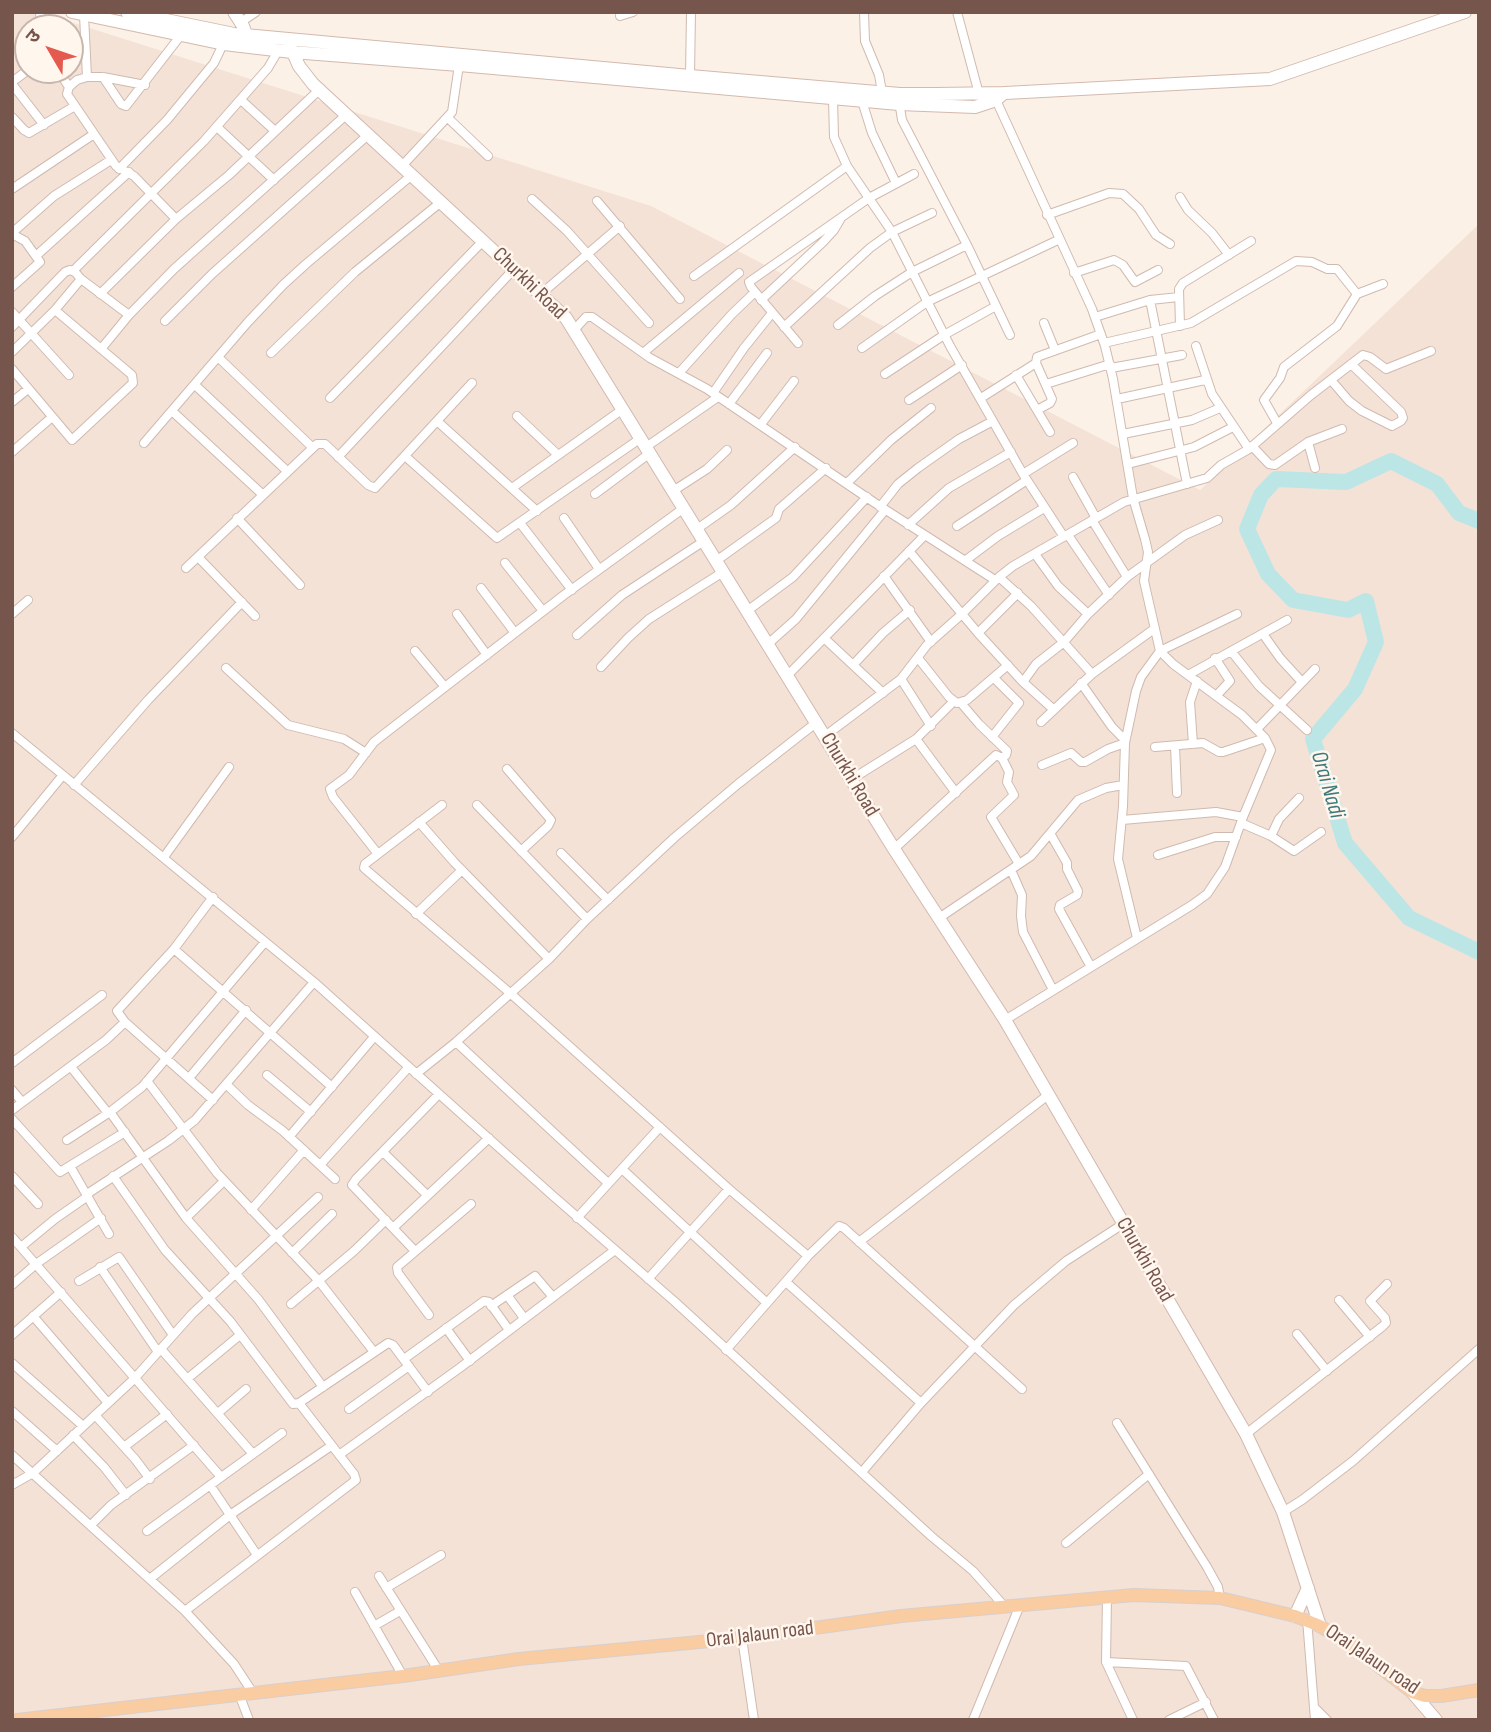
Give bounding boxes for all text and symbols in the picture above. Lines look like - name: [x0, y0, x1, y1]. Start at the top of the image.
- north arrow: [14, 14, 84, 84]
- text: उ: [21, 25, 46, 48]
- street label: Churkhi Road: [487, 243, 571, 325]
- street label: Churkhi Road: [814, 729, 884, 821]
- water label: Orai Nadi: [1304, 748, 1350, 822]
- street label: Churkhi Road: [1110, 1213, 1178, 1307]
- street label: Orai Jalaun road: [705, 1616, 815, 1654]
- street label: Orai Jalaun road: [1320, 1619, 1424, 1701]

